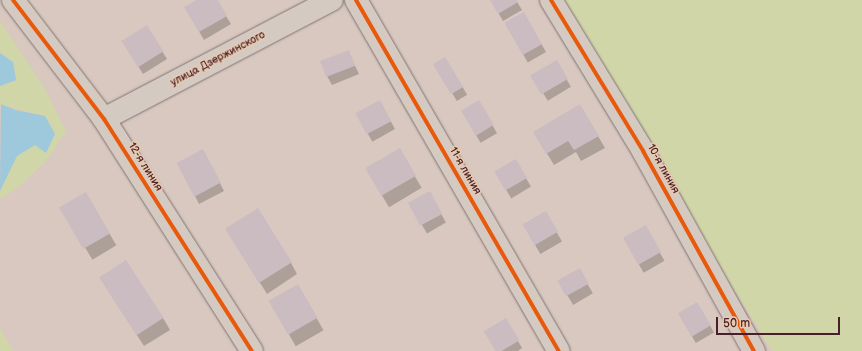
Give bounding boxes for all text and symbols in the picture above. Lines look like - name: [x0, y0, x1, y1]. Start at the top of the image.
- street label: улица Дзержинского: [168, 28, 268, 90]
- street label: 12-я линия: [125, 140, 165, 194]
- street label: 10-я линия: [644, 142, 682, 196]
- street label: 11-я линия: [446, 145, 484, 197]
- scale bar: [718, 309, 842, 335]
- text: 50 m: [723, 316, 750, 331]

